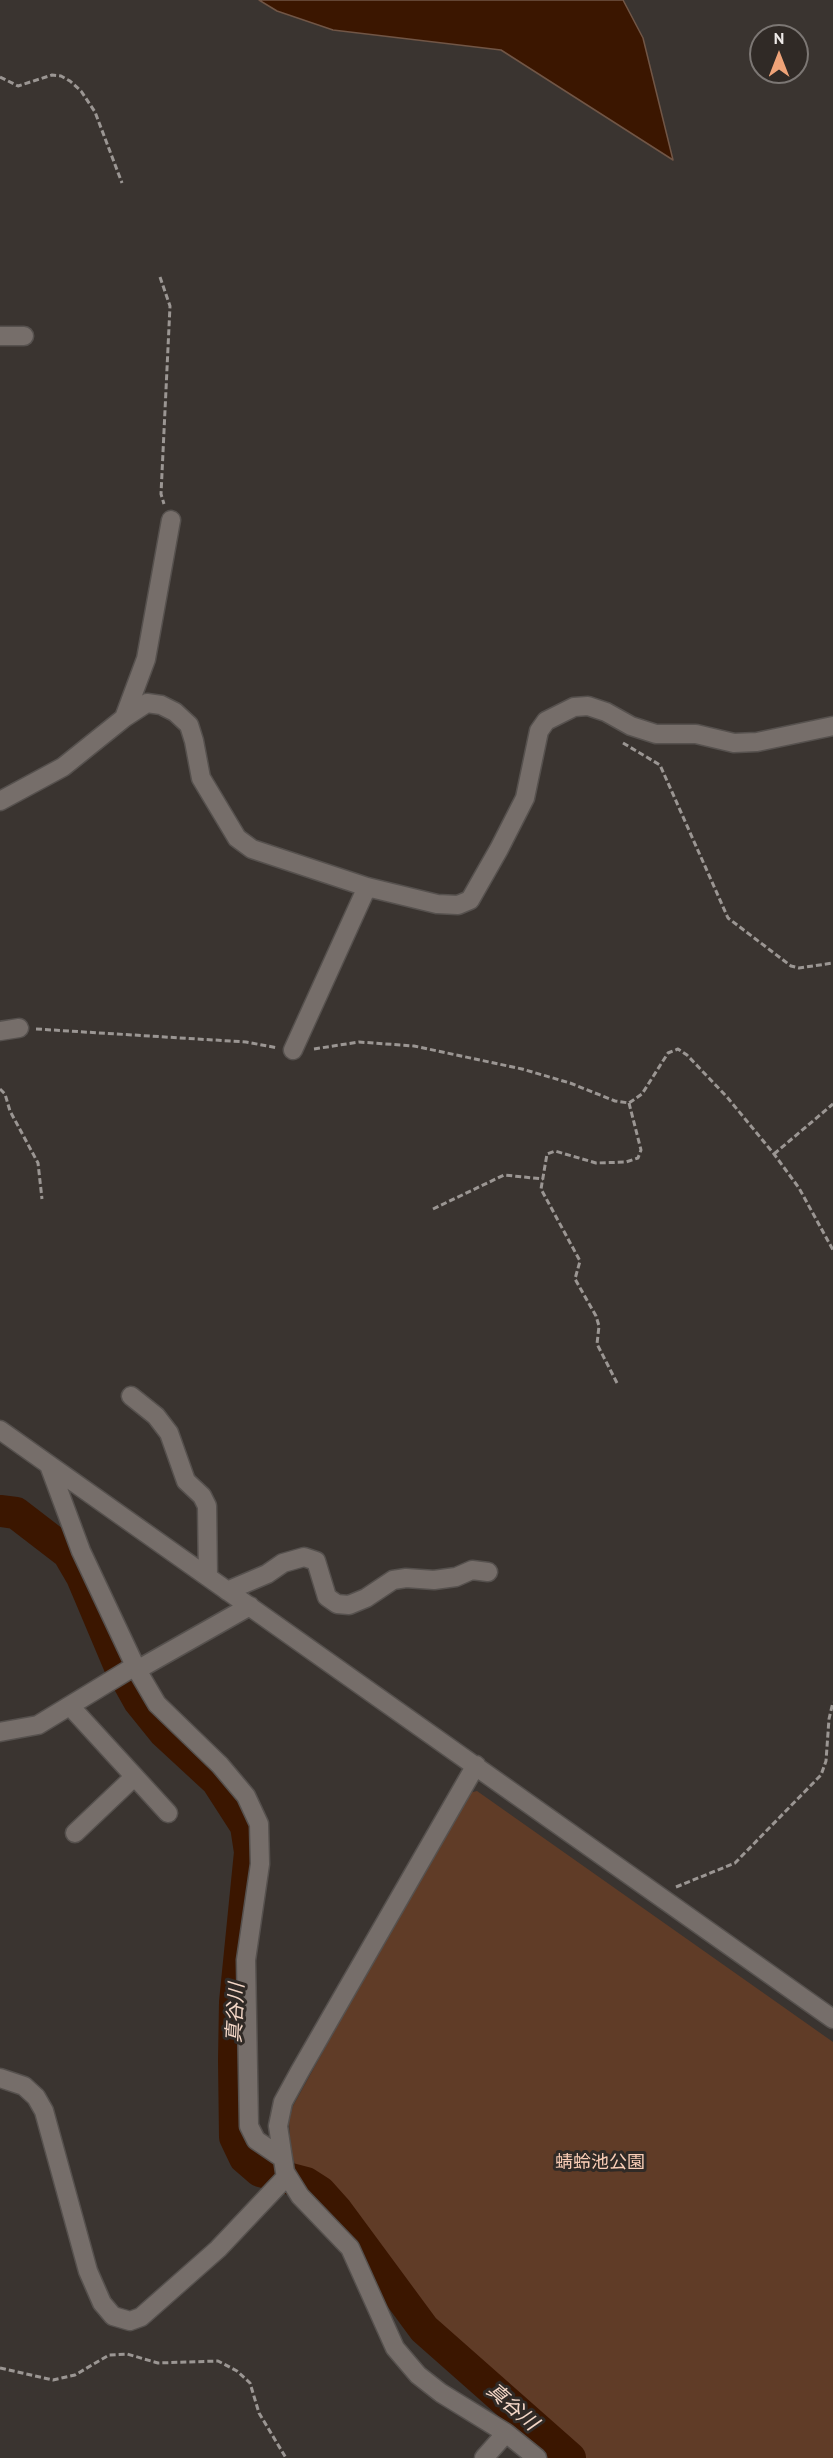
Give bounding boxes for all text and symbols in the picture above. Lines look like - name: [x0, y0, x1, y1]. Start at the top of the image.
- north arrow: [749, 24, 809, 84]
- text: N: [774, 28, 784, 48]
- water label: 真谷川: [222, 1982, 250, 2044]
- park label: 蜻蛉池公園: [555, 2152, 645, 2174]
- water label: 真谷川: [481, 2378, 543, 2436]

